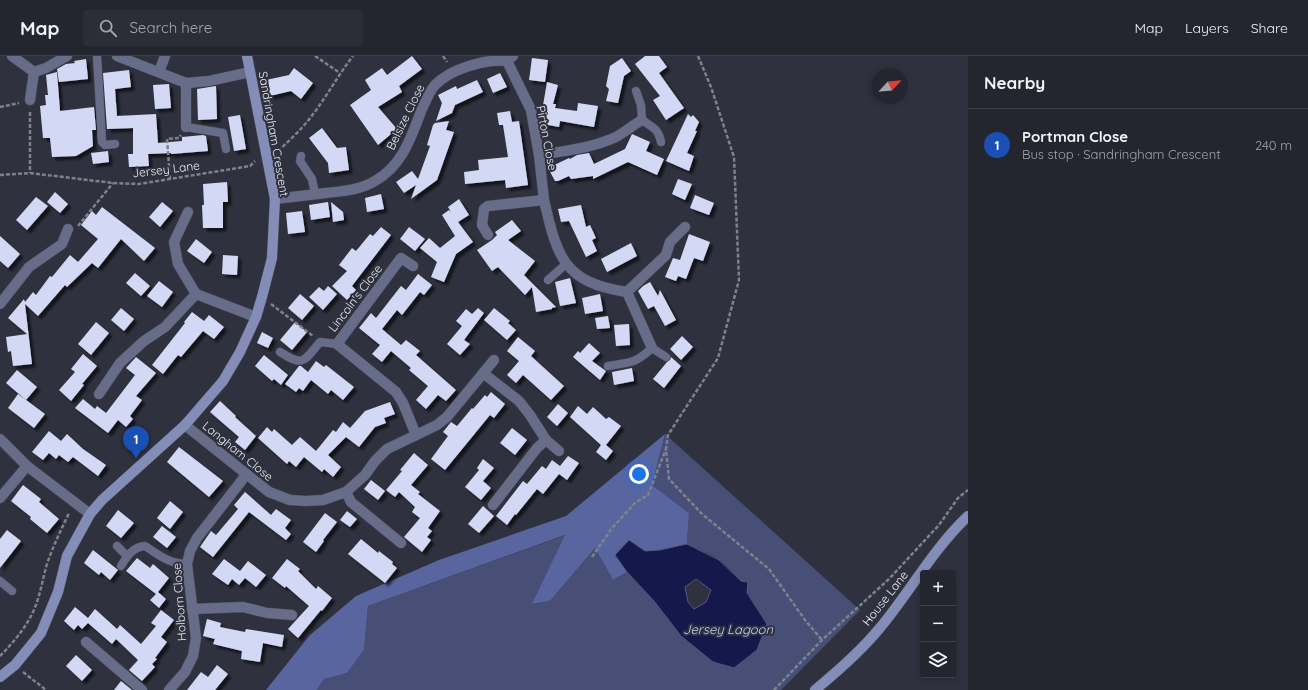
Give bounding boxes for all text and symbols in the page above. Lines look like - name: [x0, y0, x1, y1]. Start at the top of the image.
- search box: [83, 10, 363, 46]
- text: Map: [20, 16, 59, 40]
- icon: search: [97, 17, 119, 39]
- text: Search here: [129, 18, 212, 37]
- text: Map: [1134, 19, 1163, 37]
- text: Layers: [1185, 19, 1229, 37]
- text: Share: [1251, 19, 1288, 37]
- north arrow: [872, 68, 908, 104]
- street label: Sandringham Crescent: [256, 70, 292, 198]
- text: Nearby: [984, 72, 1045, 93]
- street label: Belsize Close: [383, 81, 427, 152]
- street label: Pirton Close: [533, 104, 561, 172]
- text: Portman Close: [1022, 127, 1128, 146]
- text: 1: [994, 137, 1000, 153]
- text: 240 m: [1255, 137, 1292, 153]
- text: Bus stop · Sandringham Crescent: [1022, 146, 1221, 162]
- street label: Jersey Lane: [131, 157, 201, 181]
- street label: Lincoln's Close: [325, 261, 385, 335]
- street label: Langham Close: [200, 418, 277, 484]
- pin: 1: [123, 426, 149, 459]
- your location: [629, 464, 649, 484]
- street label: Holborn Close: [169, 562, 189, 641]
- street label: House Lane: [859, 567, 911, 629]
- map controls: [920, 570, 956, 678]
- button: +: [920, 570, 956, 606]
- button: −: [920, 606, 956, 642]
- water label: Jersey Lagoon: [683, 621, 773, 637]
- button: layers: [920, 642, 956, 678]

